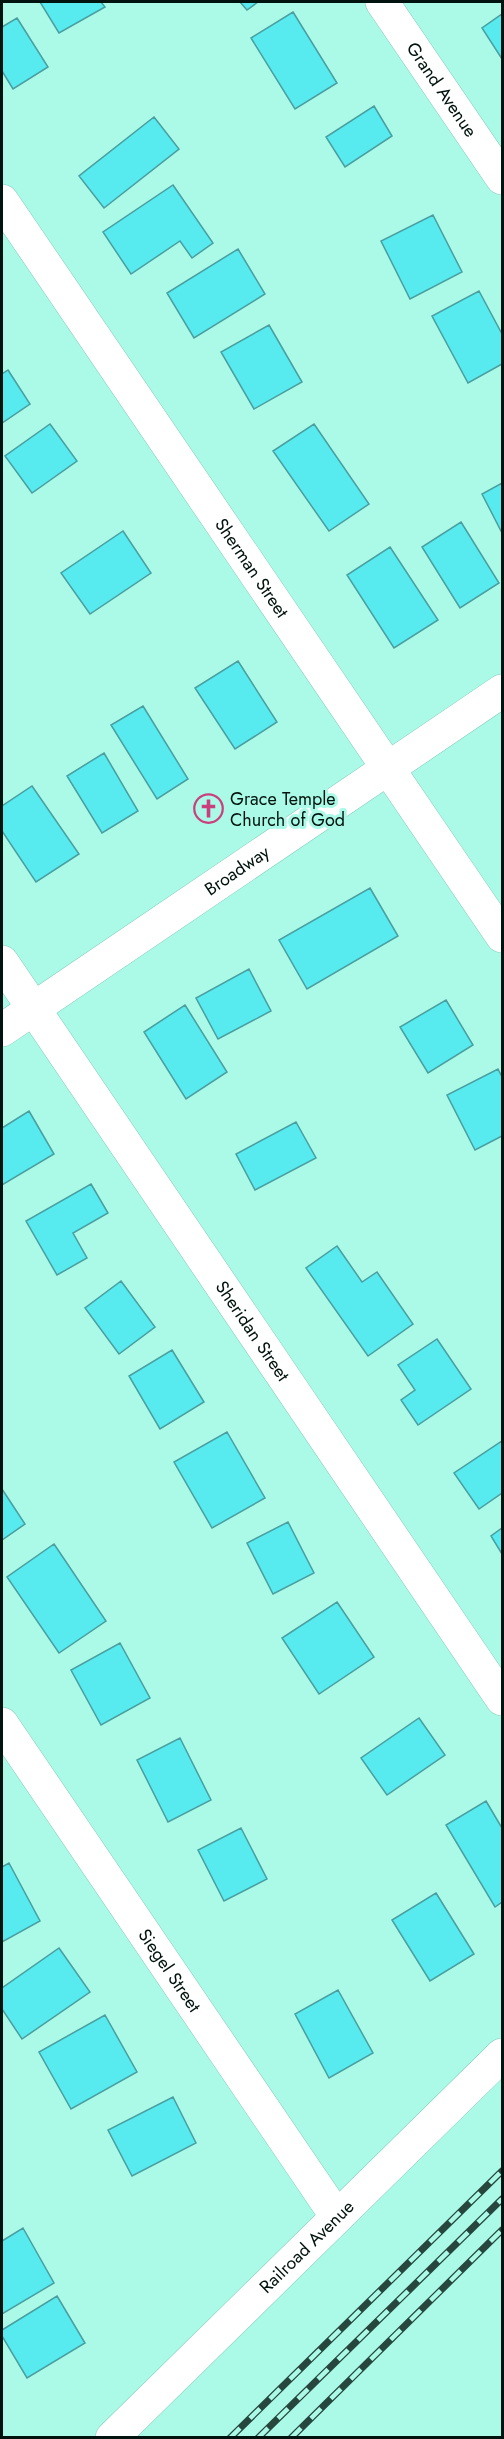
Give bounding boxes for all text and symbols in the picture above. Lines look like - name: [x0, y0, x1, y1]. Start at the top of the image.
- street label: Grand Avenue: [400, 37, 483, 142]
- street label: Sherman Street: [209, 513, 295, 624]
- place label: Grace Temple Church of God: [230, 786, 345, 833]
- church icon: Grace Temple Church of God: [193, 793, 225, 825]
- street label: Broadway: [199, 839, 275, 902]
- street label: Sheridan Street: [209, 1276, 296, 1387]
- street label: Siegel Street: [132, 1923, 208, 2018]
- street label: Railroad Avenue: [254, 2194, 360, 2299]

